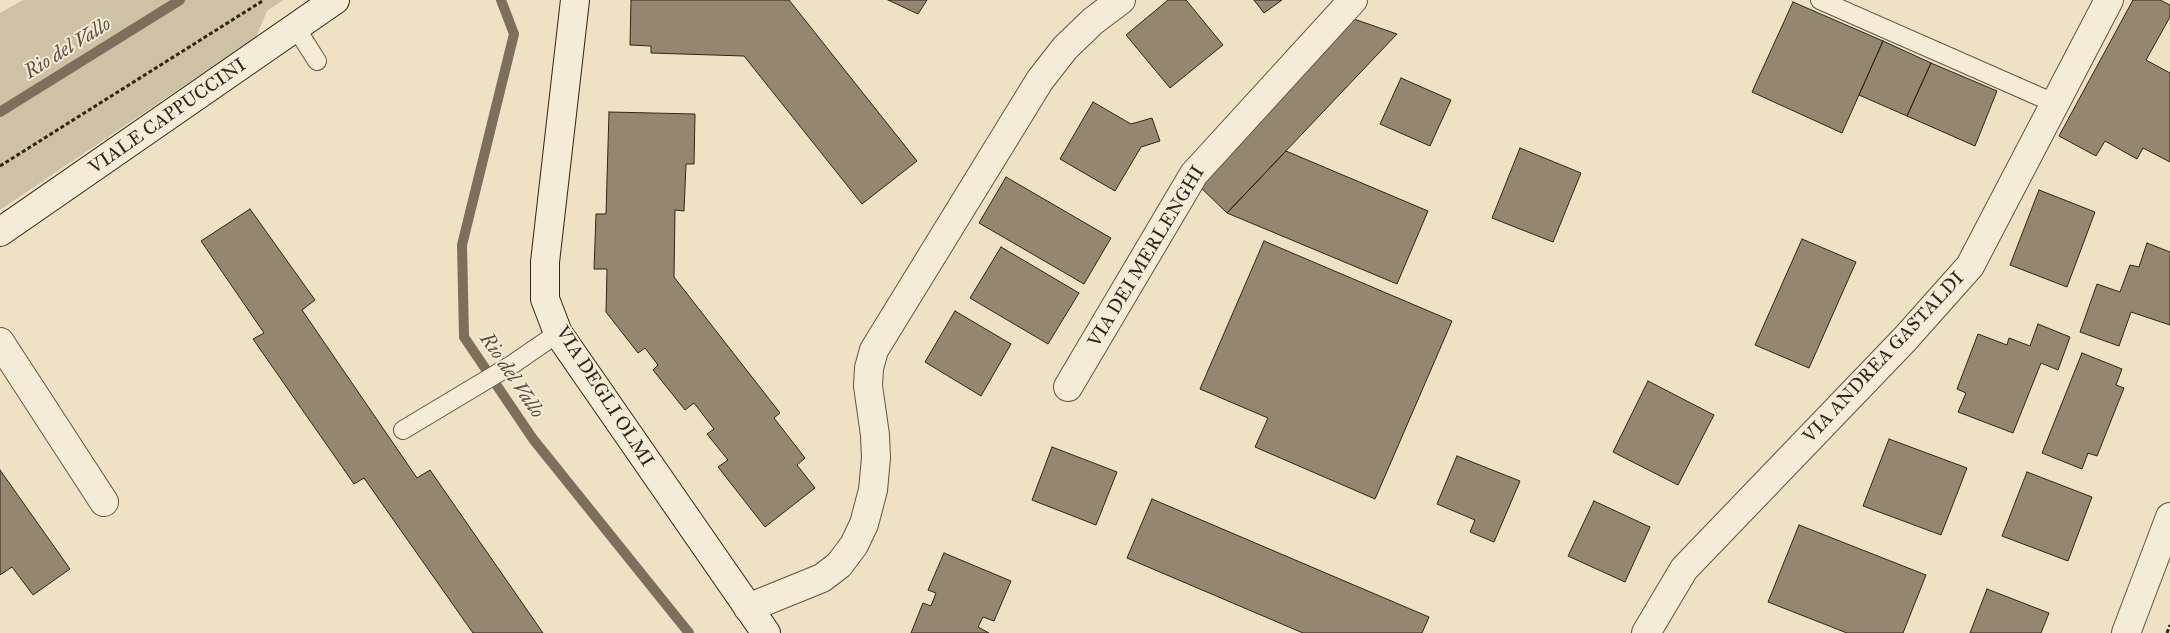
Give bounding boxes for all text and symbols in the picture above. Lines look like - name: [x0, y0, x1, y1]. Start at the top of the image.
- water label: Rio del Vallo: [20, 13, 116, 85]
- street label: VIALE CAPPUCCINI: [85, 54, 251, 180]
- street label: VIA DEI MERLENGHI: [1084, 162, 1210, 352]
- street label: VIA ANDREA GASTALDI: [1799, 268, 1969, 448]
- street label: VIA DEGLI OLMI: [550, 323, 658, 471]
- water label: Rio del Vallo: [474, 329, 548, 423]

